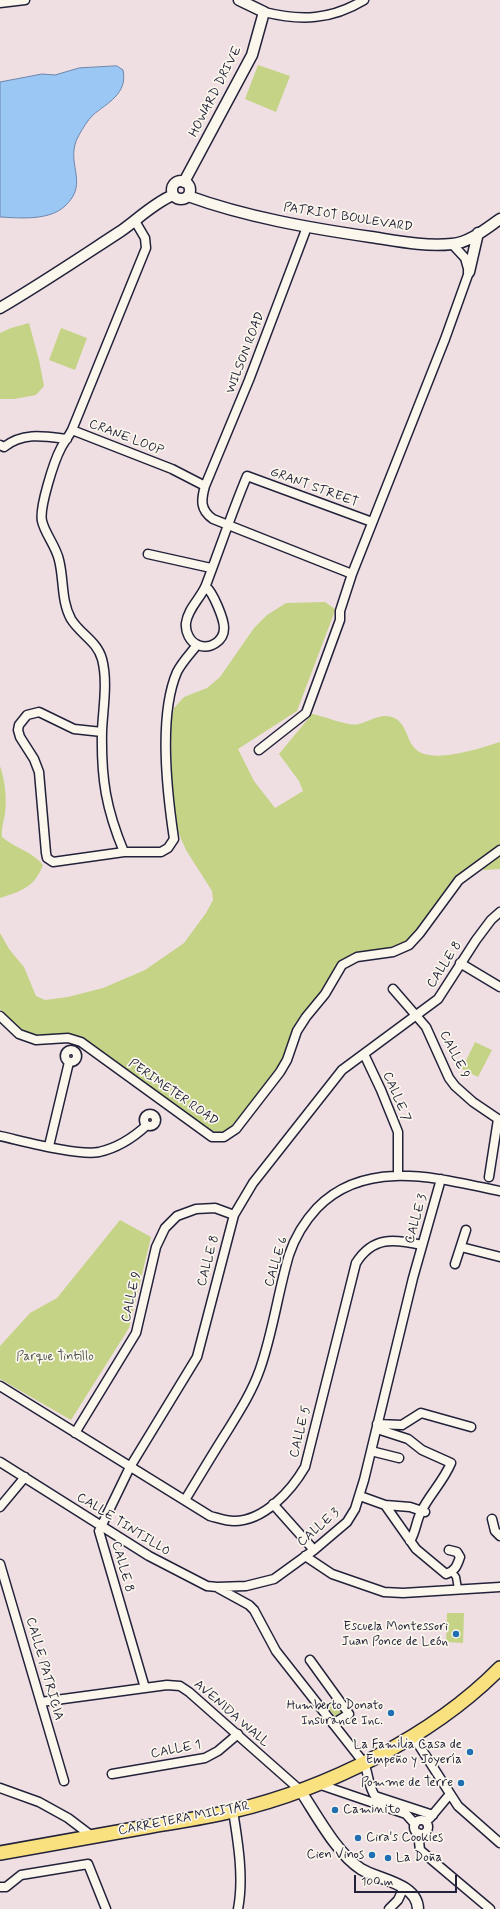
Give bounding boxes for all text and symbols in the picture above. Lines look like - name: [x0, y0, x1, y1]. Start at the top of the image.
- street label: HOWARD DRIVE: [186, 44, 246, 140]
- street label: PATRIOT BOULEVARD: [282, 200, 414, 236]
- street label: WILSON ROAD: [223, 310, 269, 396]
- street label: CRANE LOOP: [86, 417, 166, 459]
- street label: GRANT STREET: [268, 465, 360, 511]
- street label: CALLE 8: [424, 939, 466, 991]
- street label: CALLE 9: [435, 1029, 473, 1081]
- street label: PERIMETER ROAD: [125, 1056, 221, 1130]
- street label: CALLE 7: [378, 1070, 414, 1124]
- street label: CALLE 3: [402, 1192, 432, 1246]
- street label: CALLE 8: [195, 1234, 223, 1288]
- street label: CALLE 6: [262, 1235, 292, 1289]
- street label: CALLE 9: [119, 1270, 145, 1324]
- park label: Parque Tintillo: [16, 1349, 94, 1365]
- street label: CALLE 5: [287, 1404, 315, 1460]
- street label: CALLE TINTILLO: [73, 1490, 173, 1560]
- street label: CALLE 3: [295, 1505, 343, 1551]
- street label: CALLE 8: [107, 1540, 137, 1594]
- street label: CALLE PATRICIA: [22, 1616, 66, 1722]
- place label: Escuela Montessori Juan Ponce de León: [342, 1619, 448, 1650]
- marker: Escuela Montessori Juan Ponce de León: [451, 1629, 461, 1639]
- street label: AVENIDA WALL: [190, 1677, 272, 1751]
- place label: Humberto Donato Insurance Inc.: [287, 1698, 383, 1729]
- marker: Humberto Donato Insurance Inc.: [386, 1708, 396, 1718]
- street label: CALLE 1: [150, 1737, 202, 1763]
- place label: La Familia Casa de Empeño y Joyería: [354, 1737, 462, 1768]
- marker: La Familia Casa de Empeño y Joyería: [465, 1747, 475, 1757]
- place label: Pomme de Terre: [361, 1775, 453, 1791]
- marker: Pomme de Terre: [456, 1778, 466, 1788]
- street label: CARRETERA MILITAR: [117, 1799, 251, 1839]
- place label: Caminito: [343, 1802, 400, 1818]
- marker: Caminito: [330, 1805, 340, 1815]
- place label: Cira's Cookies: [366, 1830, 443, 1846]
- marker: Cira's Cookies: [353, 1833, 363, 1843]
- place label: Cien Vinos: [306, 1847, 364, 1863]
- marker: Cien Vinos: [367, 1850, 377, 1860]
- place label: La Doña: [396, 1850, 442, 1866]
- marker: La Doña: [383, 1853, 393, 1863]
- scale bar: [356, 1867, 459, 1893]
- text: 100 m: [361, 1874, 393, 1890]

